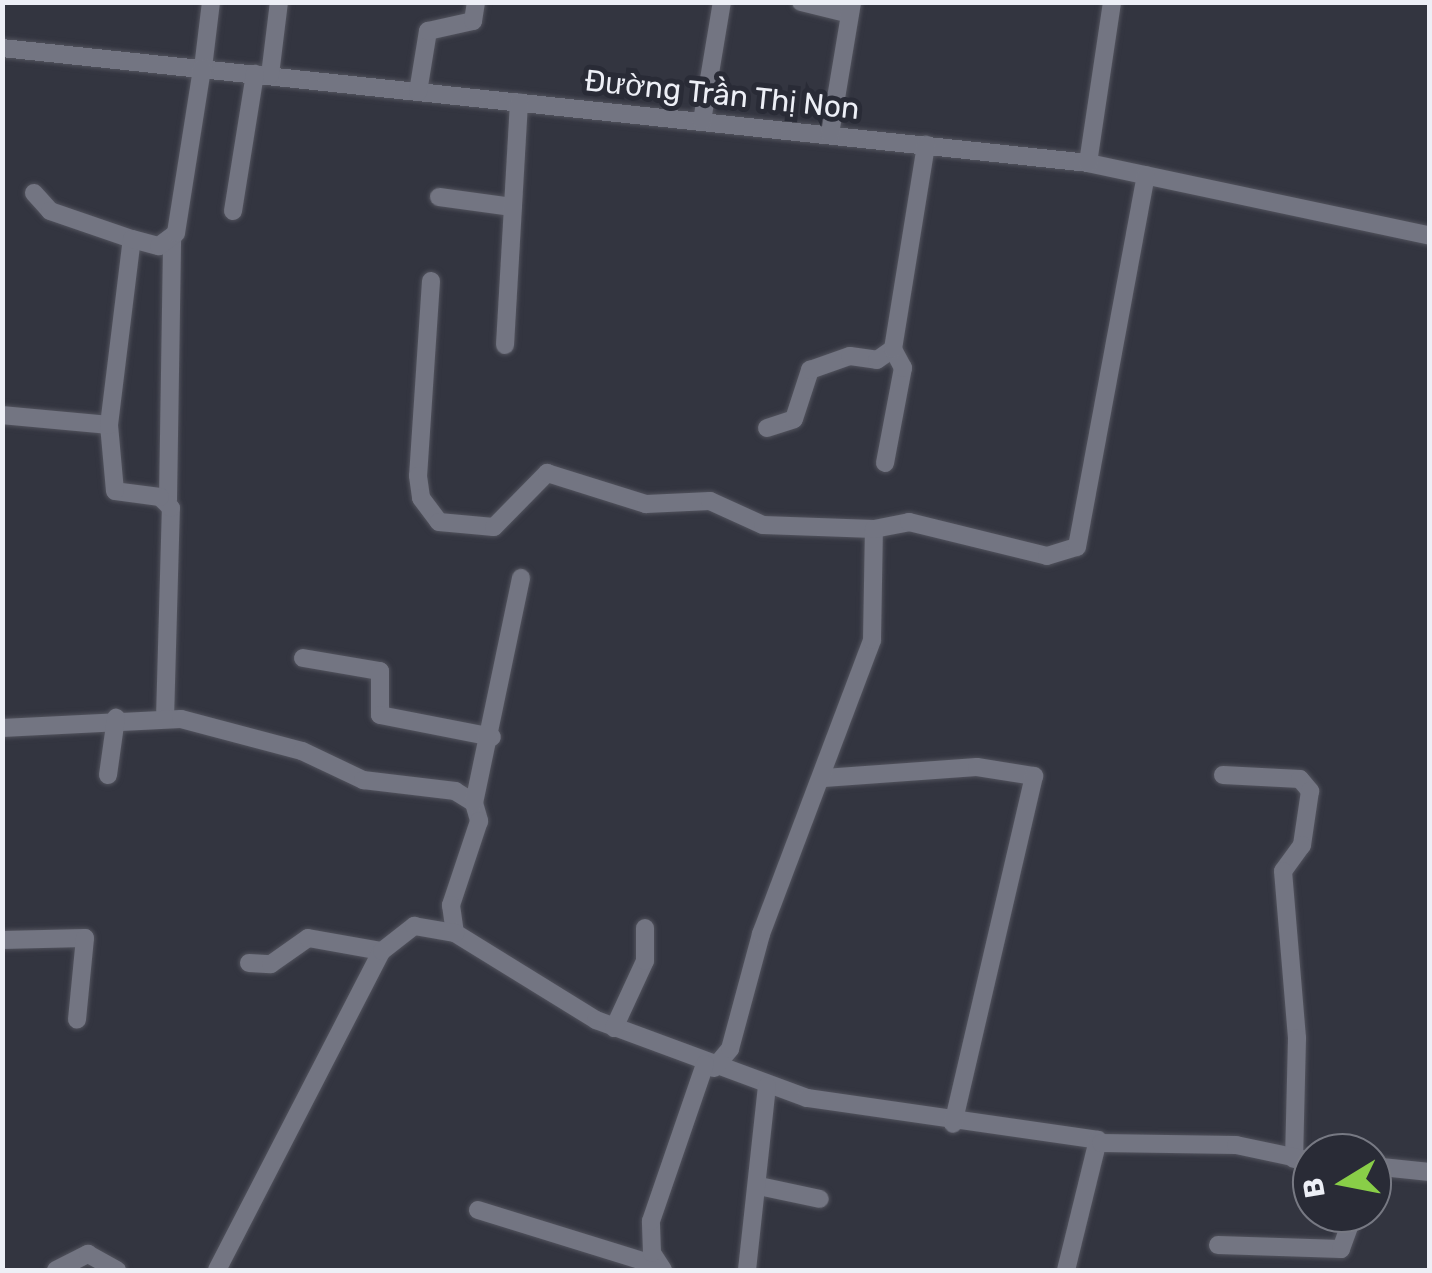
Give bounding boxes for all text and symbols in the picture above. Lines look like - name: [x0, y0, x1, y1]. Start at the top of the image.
- street label: Đường Trần Thị Non: [582, 63, 862, 127]
- north arrow: [1292, 1133, 1392, 1233]
- text: B: [1296, 1175, 1332, 1201]

